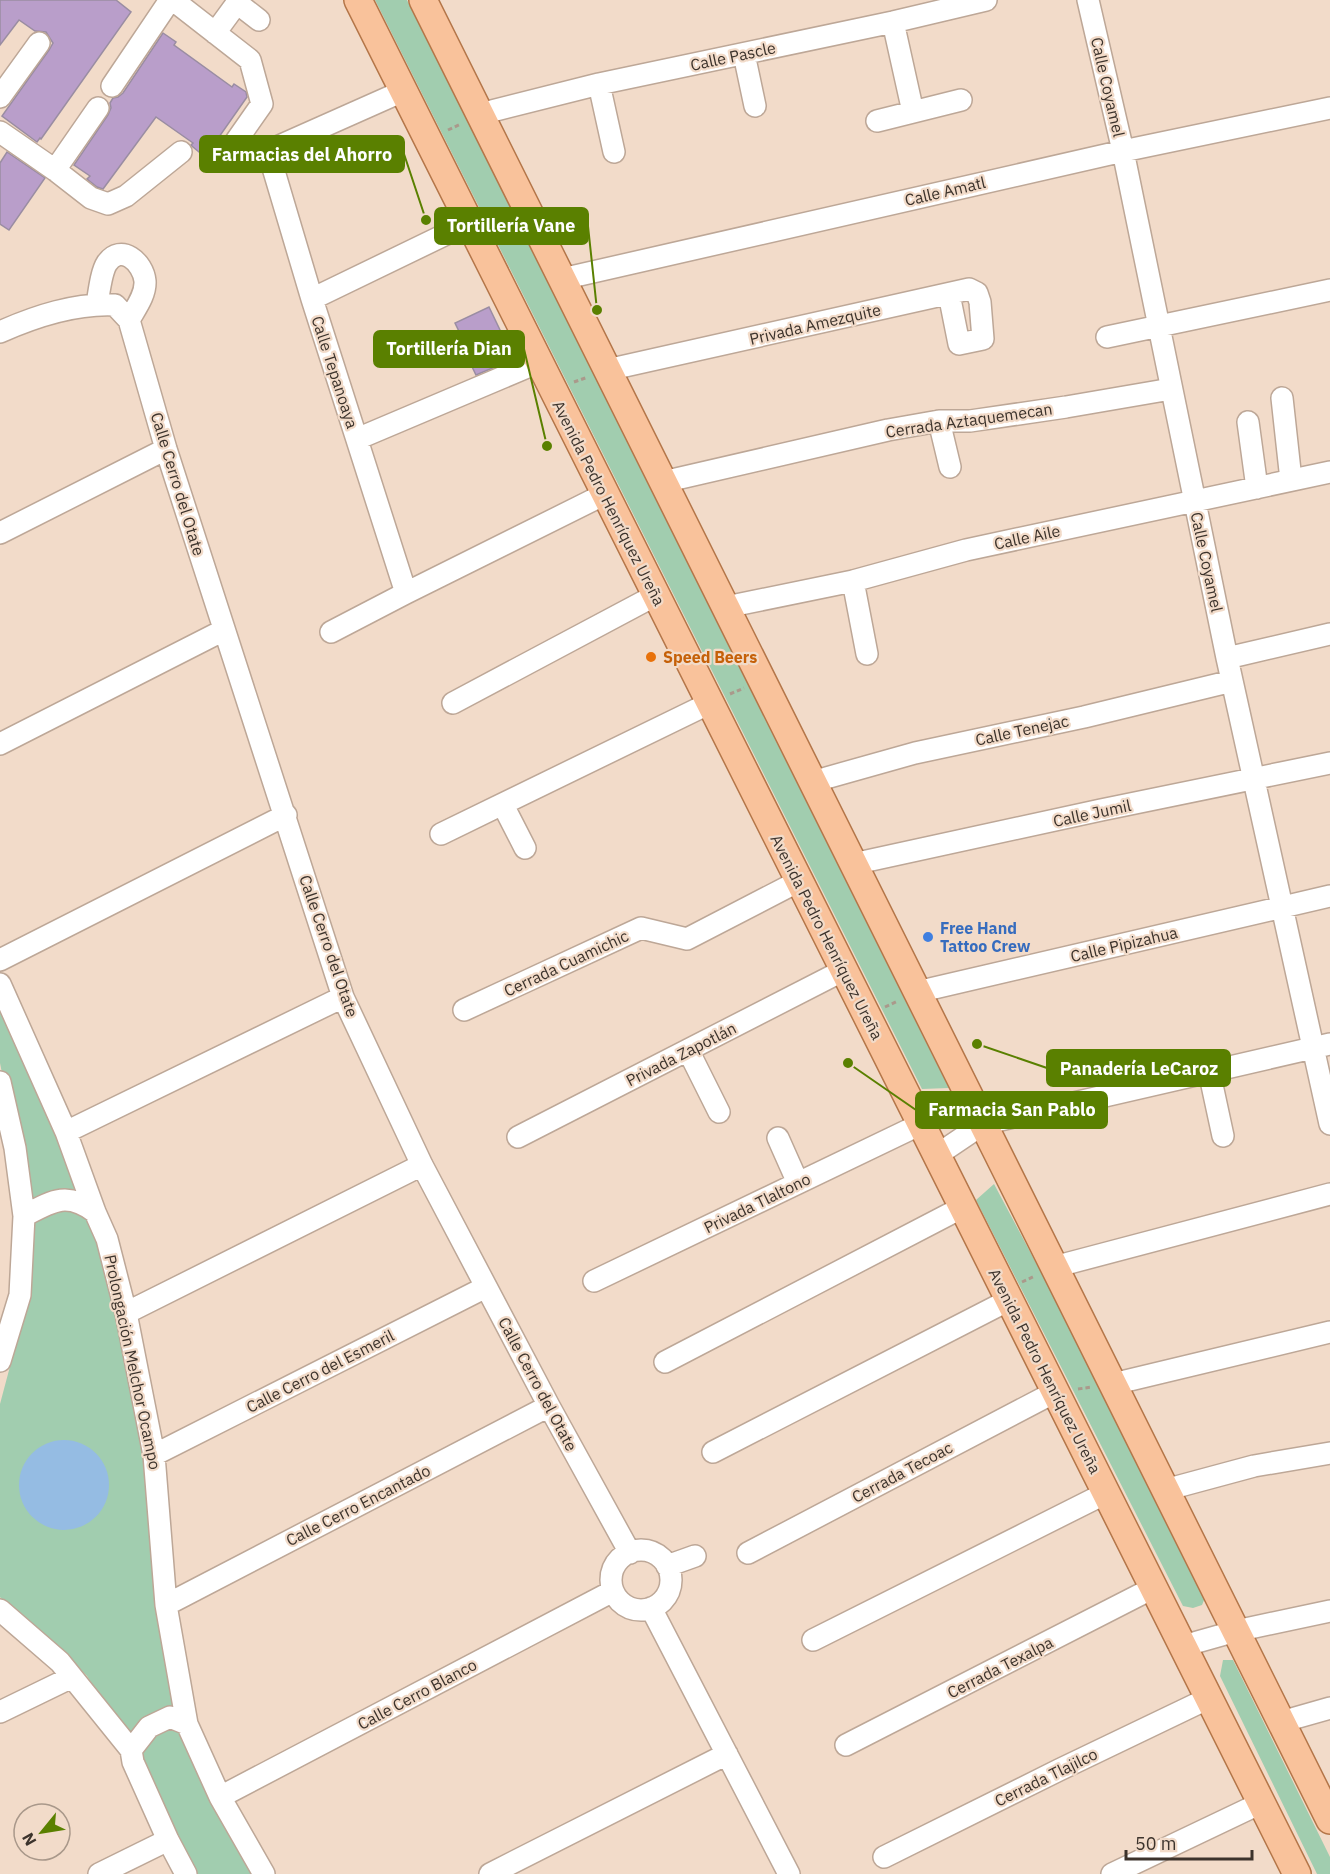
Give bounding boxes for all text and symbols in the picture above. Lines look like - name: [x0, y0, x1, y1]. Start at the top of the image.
- street label: Calle Coyamel: [1087, 35, 1129, 139]
- street label: Calle Pascle: [689, 37, 778, 75]
- callout: Farmacias del Ahorro: [200, 136, 404, 172]
- text: Farmacias del Ahorro: [212, 143, 392, 166]
- street label: Calle Amatl: [903, 172, 987, 210]
- callout: Tortillería Vane: [435, 208, 588, 244]
- text: Tortillería Vane: [447, 214, 575, 237]
- street label: Privada Amezquite: [747, 299, 883, 349]
- street label: Calle Tepanoaya: [307, 313, 363, 431]
- callout: Tortillería Dian: [374, 331, 524, 367]
- text: Tortillería Dian: [386, 337, 512, 360]
- street label: Avenida Pedro Henríquez Ureña: [548, 397, 670, 609]
- street label: Cerrada Aztaquemecan: [884, 398, 1054, 442]
- street label: Calle Cerro del Otate: [147, 410, 209, 558]
- street label: Calle Coyamel: [1187, 510, 1227, 614]
- street label: Calle Aile: [992, 520, 1062, 554]
- place label: Speed Beers: [663, 647, 757, 667]
- marker: Speed Beers: [644, 650, 658, 664]
- street label: Calle Tenejac: [973, 710, 1071, 750]
- street label: Calle Jumil: [1051, 795, 1133, 831]
- street label: Avenida Pedro Henríquez Ureña: [766, 831, 888, 1043]
- street label: Calle Cerro del Otate: [295, 872, 363, 1020]
- place label: Free Hand Tattoo Crew: [940, 918, 1031, 956]
- street label: Calle Pipizahua: [1068, 922, 1180, 966]
- street label: Cerrada Cuamichic: [500, 925, 632, 1001]
- marker: Free Hand Tattoo Crew: [921, 930, 935, 944]
- street label: Privada Zapotlán: [623, 1018, 739, 1090]
- callout: Panadería LeCaroz: [1047, 1050, 1230, 1086]
- text: Panadería LeCaroz: [1060, 1057, 1218, 1080]
- callout: Farmacia San Pablo: [916, 1092, 1107, 1128]
- text: Farmacia San Pablo: [928, 1098, 1096, 1121]
- street label: Privada Tlaltono: [700, 1169, 814, 1237]
- street label: Prolongación Melchor Ocampo: [100, 1253, 166, 1471]
- street label: Avenida Pedro Henríquez Ureña: [984, 1265, 1106, 1477]
- street label: Calle Cerro del Otate: [494, 1314, 582, 1455]
- street label: Calle Cerro del Esmeril: [243, 1325, 397, 1417]
- street label: Cerrada Tecoac: [848, 1437, 956, 1507]
- street label: Calle Cerro Encantado: [282, 1460, 434, 1550]
- street label: Cerrada Texalpa: [944, 1632, 1057, 1702]
- street label: Calle Cerro Blanco: [354, 1654, 480, 1734]
- street label: Cerrada Tlajilco: [991, 1743, 1101, 1811]
- north arrow: [12, 1802, 72, 1862]
- scale bar: [1126, 1823, 1252, 1861]
- text: N: [17, 1829, 41, 1850]
- text: 50 m: [1135, 1832, 1177, 1855]

